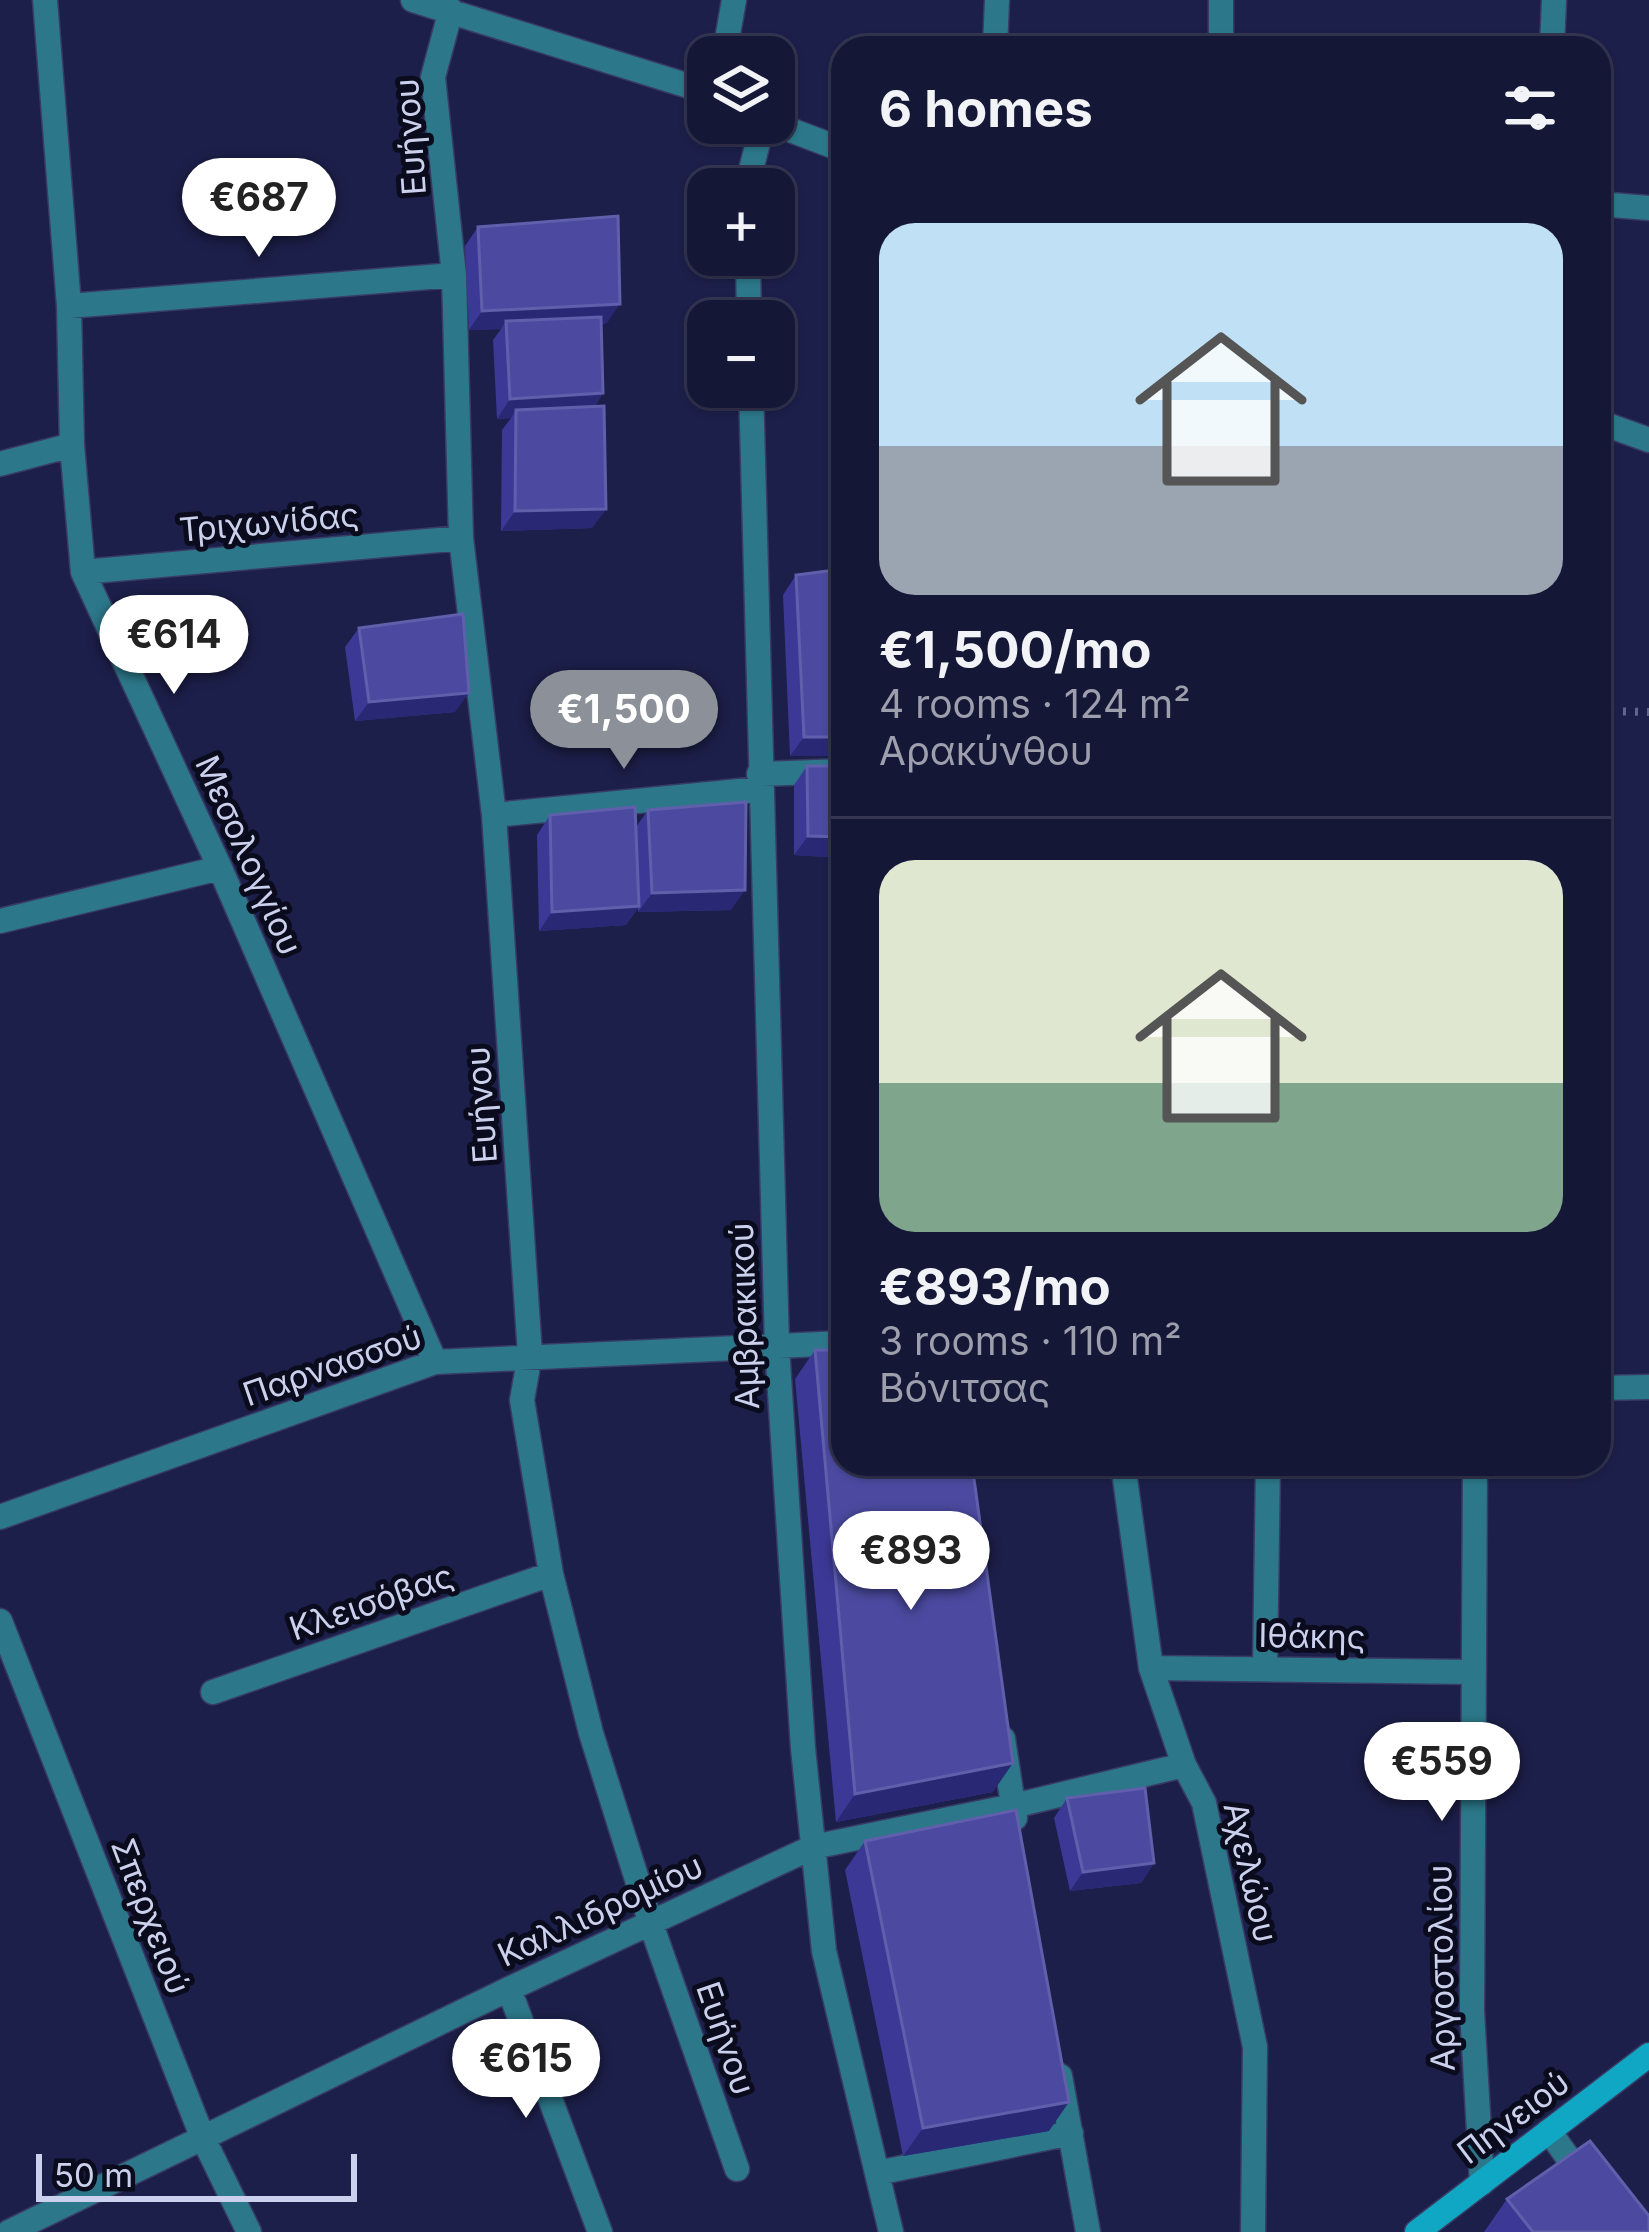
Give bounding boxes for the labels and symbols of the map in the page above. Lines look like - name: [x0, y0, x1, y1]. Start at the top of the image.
- street label: Ευήνου: [386, 77, 434, 197]
- pin: €687: [188, 158, 330, 260]
- street label: Τριχωνίδας: [178, 494, 360, 550]
- pin: €614: [103, 595, 245, 697]
- pin: €1,500: [526, 670, 722, 772]
- street label: Μεσολογγίου: [187, 749, 311, 961]
- street label: Ευήνου: [457, 1045, 505, 1165]
- street label: Αμβρακικού: [721, 1222, 767, 1410]
- street label: Παρνασσού: [238, 1316, 426, 1414]
- pin: €893: [840, 1511, 982, 1613]
- street label: Κλεισόβας: [284, 1555, 458, 1649]
- street label: Ιθάκης: [1258, 1615, 1366, 1657]
- pin: €559: [1371, 1722, 1513, 1824]
- street label: Αχελώου: [1215, 1798, 1287, 1946]
- street label: Σπερχειού: [103, 1833, 199, 1999]
- street label: Καλλιδρομίου: [491, 1845, 709, 1975]
- street label: Αργοστολίου: [1419, 1864, 1463, 2072]
- street label: Ευήνου: [688, 1976, 764, 2100]
- pin: €615: [455, 2019, 597, 2121]
- street label: Πηνειού: [1449, 2062, 1577, 2172]
- scale bar: [36, 2148, 357, 2201]

